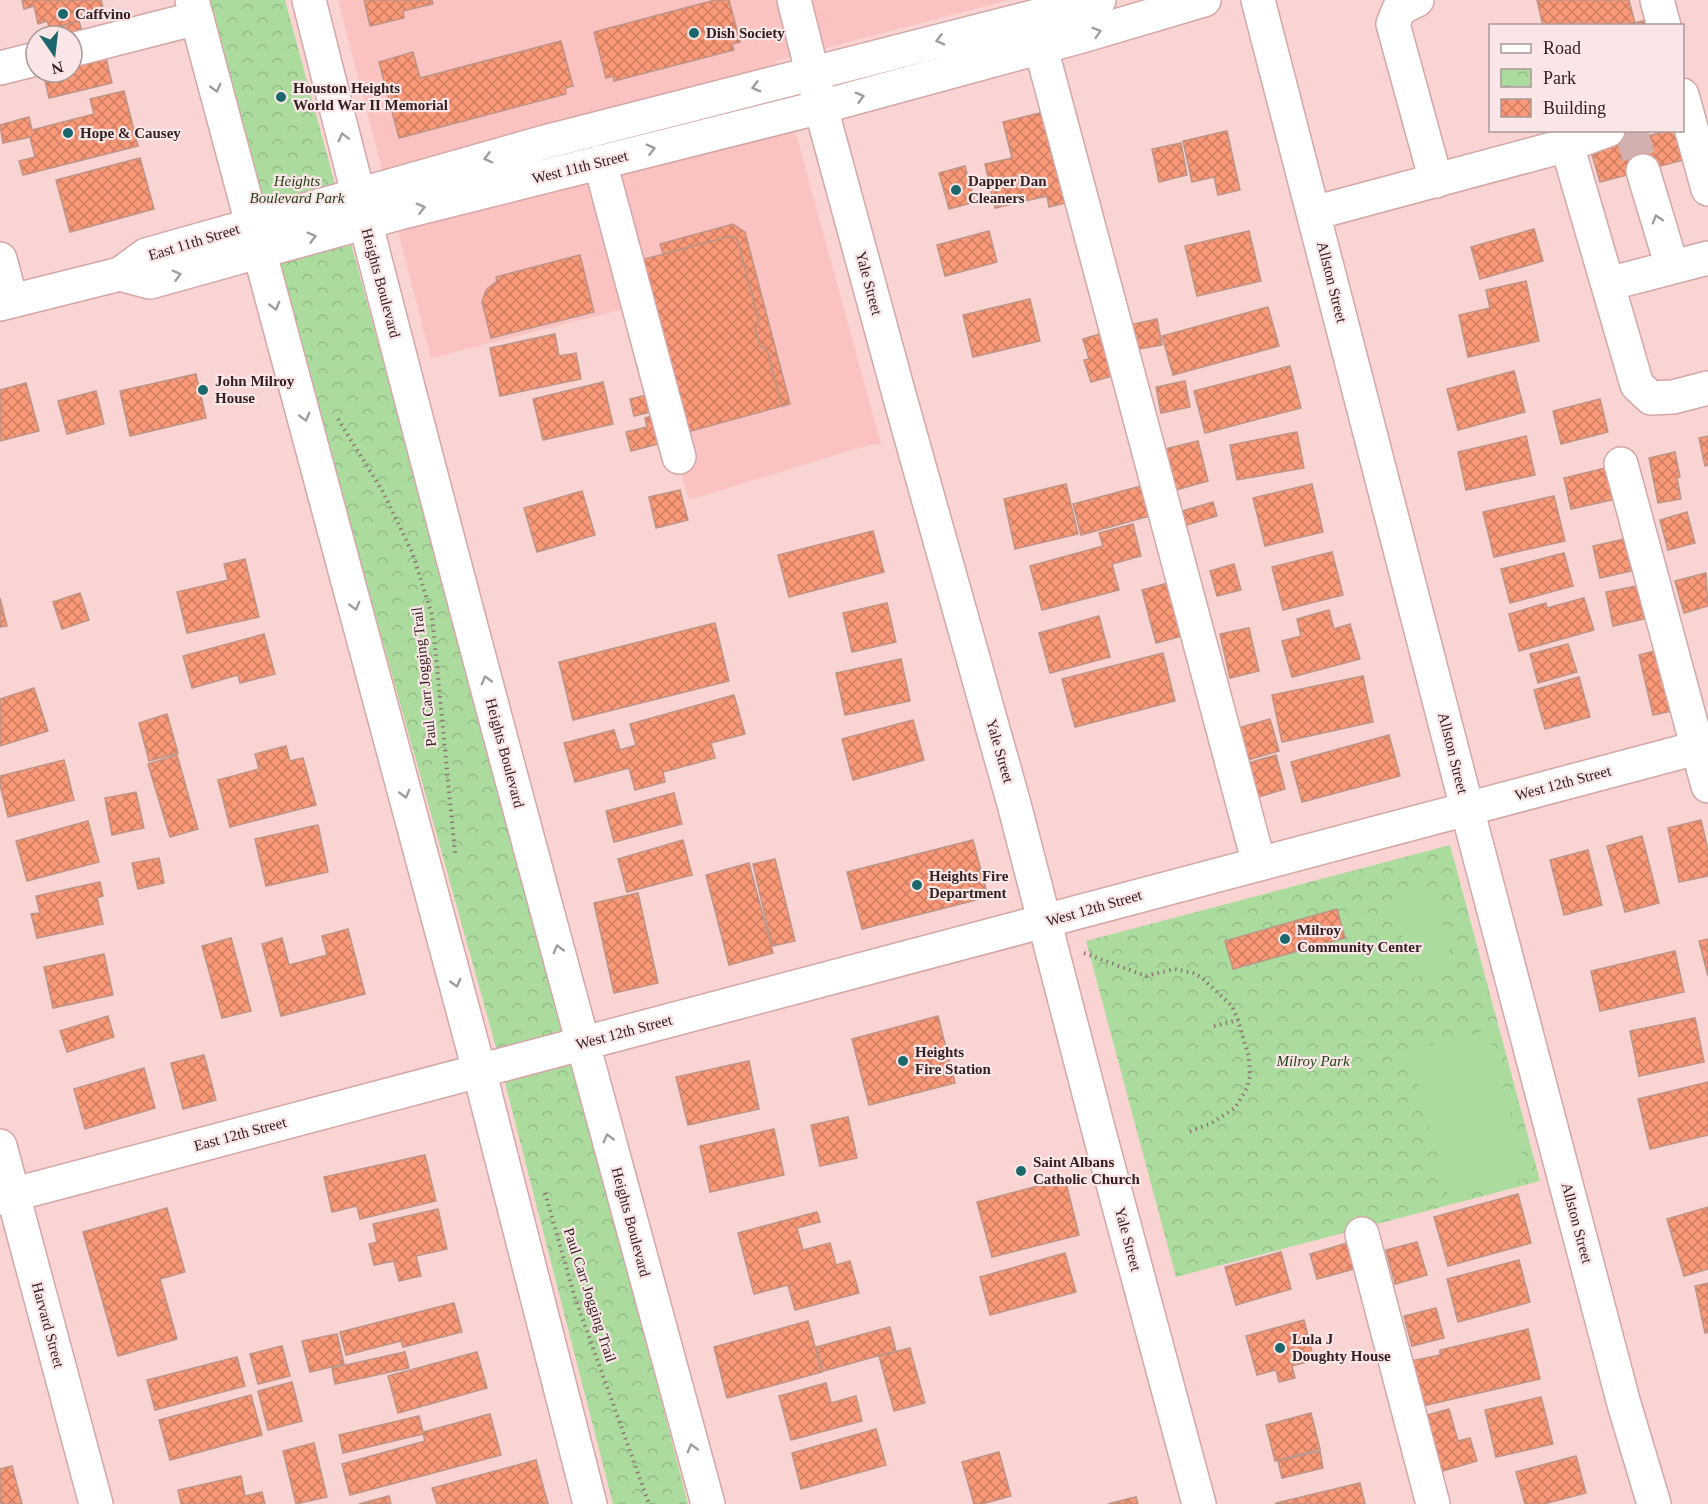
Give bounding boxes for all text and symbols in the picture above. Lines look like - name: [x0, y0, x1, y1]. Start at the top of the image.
- place label: Caffvino: [75, 6, 131, 22]
- marker: Caffvino: [56, 7, 70, 21]
- north arrow: [24, 24, 84, 84]
- legend: [1489, 24, 1684, 132]
- place label: Dish Society: [706, 25, 785, 41]
- marker: Dish Society: [687, 26, 701, 40]
- one-way arrow: [1091, 27, 1102, 39]
- one-way arrow: [935, 33, 945, 46]
- text: Road: [1543, 38, 1581, 58]
- text: N: [49, 58, 65, 78]
- text: Park: [1543, 68, 1576, 88]
- one-way arrow: [751, 79, 761, 92]
- place label: Houston Heights World War II Memorial: [293, 80, 448, 113]
- one-way arrow: [208, 83, 221, 93]
- marker: Houston Heights World War II Memorial: [274, 90, 288, 104]
- one-way arrow: [855, 91, 865, 104]
- text: Building: [1543, 98, 1606, 118]
- place label: Hope & Causey: [80, 125, 181, 141]
- marker: Hope & Causey: [61, 126, 75, 140]
- one-way arrow: [338, 132, 351, 142]
- one-way arrow: [645, 144, 655, 157]
- street label: West 11th Street: [530, 147, 630, 187]
- one-way arrow: [483, 150, 493, 163]
- park label: Heights Boulevard Park: [250, 173, 345, 206]
- place label: Dapper Dan Cleaners: [968, 173, 1047, 206]
- marker: Dapper Dan Cleaners: [949, 183, 963, 197]
- one-way arrow: [416, 202, 426, 215]
- one-way arrow: [1652, 214, 1664, 225]
- street label: East 11th Street: [147, 220, 242, 263]
- street label: Heights Boulevard: [359, 226, 403, 340]
- one-way arrow: [307, 232, 317, 244]
- street label: Allston Street: [1314, 240, 1350, 325]
- street label: Yale Street: [853, 249, 885, 318]
- one-way arrow: [172, 269, 182, 282]
- one-way arrow: [268, 300, 280, 311]
- place label: John Milroy House: [215, 373, 295, 406]
- marker: John Milroy House: [196, 383, 210, 397]
- one-way arrow: [298, 412, 310, 422]
- one-way arrow: [348, 600, 360, 611]
- street label: Paul Carr Jogging Trail: [409, 606, 439, 748]
- one-way arrow: [481, 675, 493, 686]
- street label: Heights Boulevard: [483, 696, 527, 810]
- street label: Allston Street: [1435, 711, 1471, 796]
- street label: Yale Street: [983, 717, 1017, 786]
- street label: West 12th Street: [1513, 762, 1614, 804]
- one-way arrow: [398, 789, 411, 799]
- place label: Heights Fire Department: [929, 868, 1009, 901]
- marker: Heights Fire Department: [910, 878, 924, 892]
- street label: West 12th Street: [1044, 886, 1144, 929]
- place label: Milroy Community Center: [1297, 922, 1422, 955]
- marker: Milroy Community Center: [1278, 932, 1292, 946]
- one-way arrow: [552, 945, 565, 955]
- one-way arrow: [448, 977, 461, 987]
- street label: West 12th Street: [574, 1011, 675, 1053]
- place label: Heights Fire Station: [915, 1044, 992, 1077]
- park label: Milroy Park: [1275, 1053, 1350, 1069]
- marker: Heights Fire Station: [896, 1054, 910, 1068]
- street label: East 12th Street: [192, 1114, 289, 1154]
- one-way arrow: [603, 1133, 615, 1144]
- place label: Saint Albans Catholic Church: [1033, 1154, 1140, 1187]
- marker: Saint Albans Catholic Church: [1014, 1164, 1028, 1178]
- street label: Heights Boulevard: [609, 1165, 653, 1279]
- street label: Allston Street: [1559, 1181, 1596, 1266]
- street label: Yale Street: [1112, 1205, 1144, 1274]
- street label: Paul Carr Jogging Trail: [561, 1226, 619, 1364]
- street label: Harvard Street: [29, 1280, 67, 1370]
- place label: Lula J Doughty House: [1292, 1331, 1391, 1364]
- marker: Lula J Doughty House: [1273, 1341, 1287, 1355]
- one-way arrow: [687, 1443, 700, 1453]

